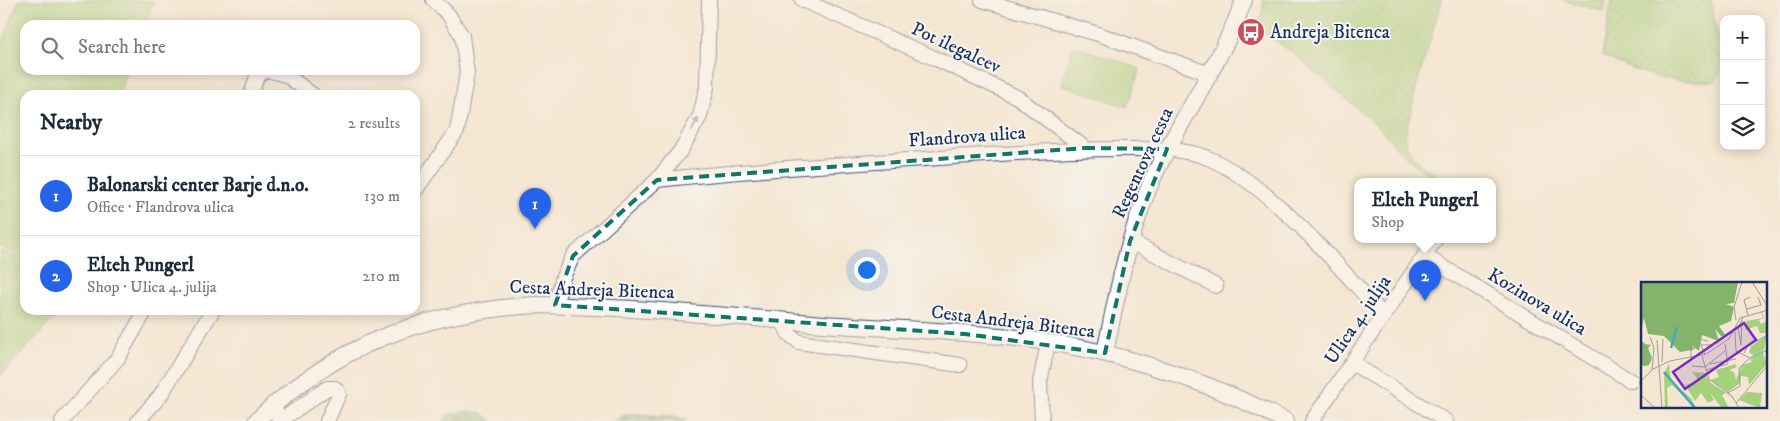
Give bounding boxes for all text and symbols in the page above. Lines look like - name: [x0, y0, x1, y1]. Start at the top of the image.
- map controls: [1720, 15, 1765, 150]
- button: +: [1720, 15, 1765, 60]
- street label: Pot ilegalcev: [908, 17, 1005, 79]
- bus stop icon: Andreja Bitenca: [1236, 17, 1266, 47]
- search box: [20, 20, 420, 75]
- place label: Andreja Bitenca: [1270, 21, 1390, 44]
- icon: search: [38, 34, 66, 62]
- text: Search here: [78, 36, 166, 59]
- button: −: [1720, 60, 1765, 105]
- street label: Regentova cesta: [1107, 104, 1179, 222]
- button: layers: [1720, 105, 1765, 150]
- text: Nearby: [40, 110, 102, 136]
- text: 2 results: [348, 113, 400, 133]
- one-way arrow: [691, 118, 700, 131]
- street label: Flandrova ulica: [908, 121, 1026, 153]
- text: Balonarski center Barje d.n.o.: [87, 174, 309, 197]
- popup: [1354, 178, 1496, 243]
- text: 1: [53, 186, 59, 206]
- text: 130 m: [364, 186, 400, 206]
- pin: 1: [519, 188, 551, 229]
- text: Elteh Pungerl: [1372, 189, 1479, 212]
- text: Office · Flandrova ulica: [87, 197, 234, 217]
- text: Shop: [1372, 212, 1404, 232]
- text: Elteh Pungerl: [87, 254, 194, 277]
- your location: [854, 257, 880, 283]
- pin: 2: [1409, 260, 1441, 301]
- street label: Kozinova ulica: [1483, 264, 1591, 340]
- text: 2: [52, 266, 60, 286]
- text: 210 m: [362, 266, 400, 286]
- street label: Ulica 4. julija: [1320, 271, 1396, 369]
- street label: Cesta Andreja Bitenca: [509, 276, 675, 304]
- text: Shop · Ulica 4. julija: [87, 277, 217, 297]
- inset map: [1641, 282, 1768, 408]
- street label: Cesta Andreja Bitenca: [930, 301, 1096, 343]

